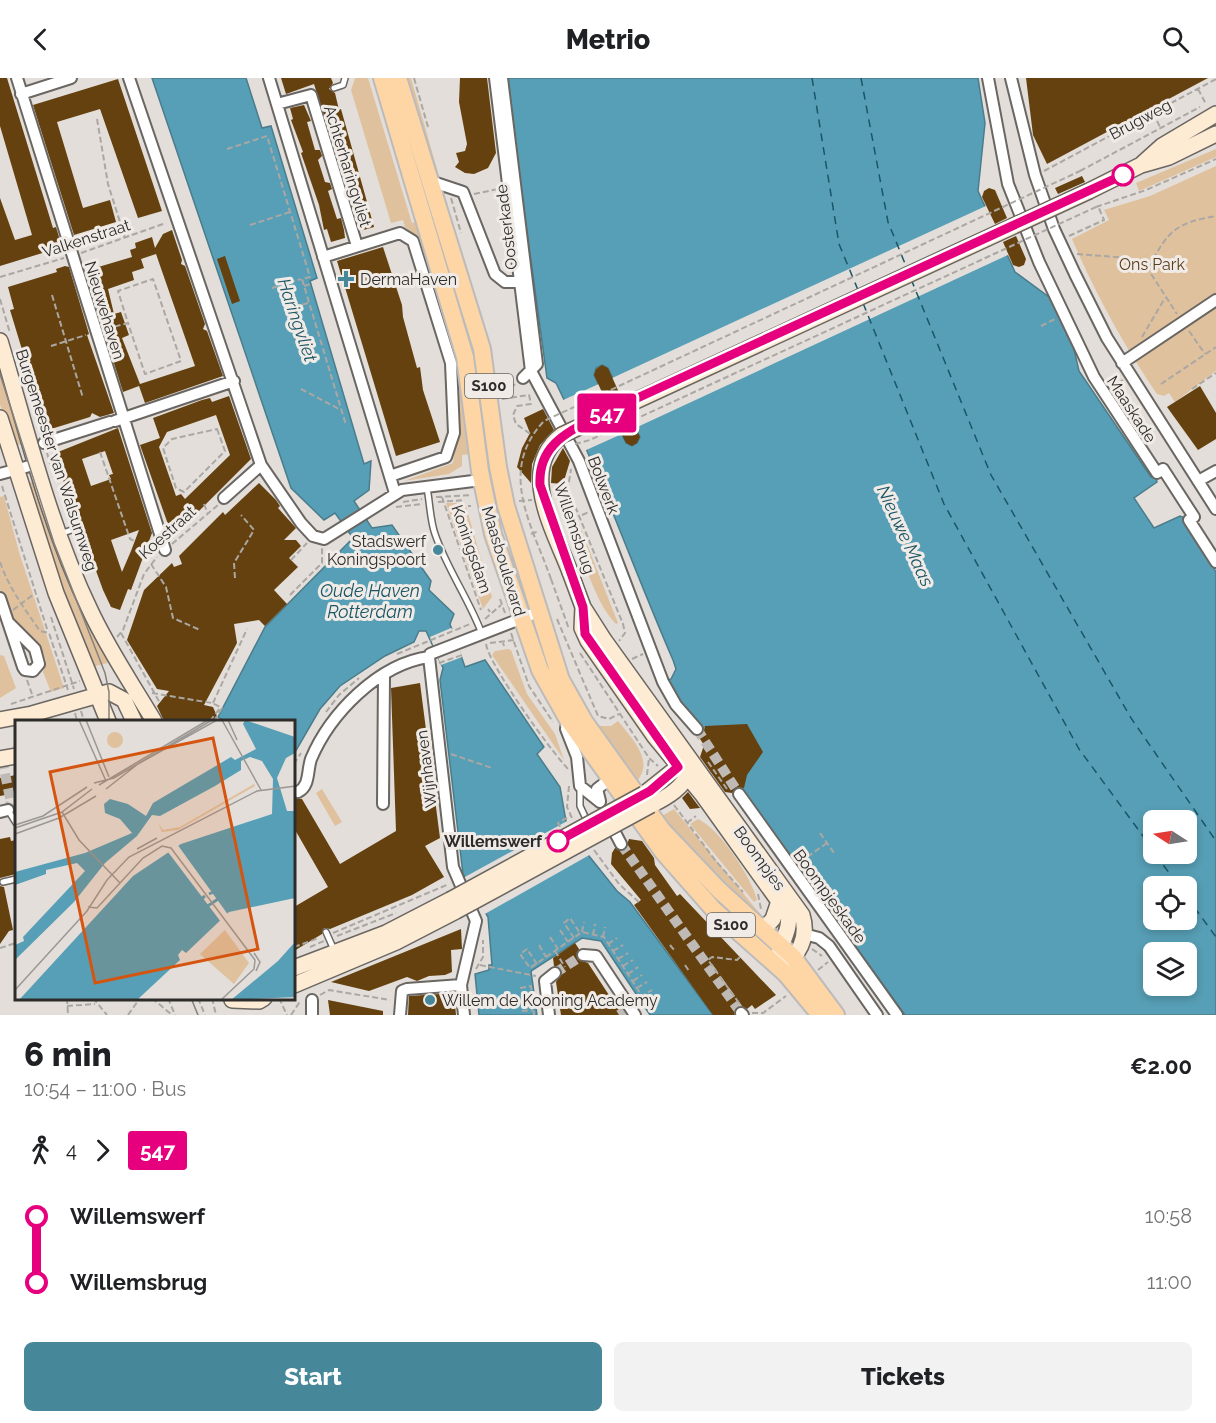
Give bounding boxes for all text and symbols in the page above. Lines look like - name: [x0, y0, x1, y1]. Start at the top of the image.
- icon: back: [24, 23, 57, 56]
- icon: search: [1159, 23, 1192, 56]
- text: Metrio: [566, 24, 650, 55]
- street label: Brugweg: [1106, 95, 1175, 144]
- street label: Achterharingvliet: [320, 103, 375, 230]
- unlabelled marker: [1112, 164, 1134, 186]
- street label: Oosterkade: [492, 183, 521, 271]
- street label: Valkenstraat: [40, 215, 133, 262]
- park label: Ons Park: [1119, 255, 1185, 274]
- street label: Nieuwehaven: [81, 259, 128, 362]
- marker: DermaHaven: [337, 270, 355, 288]
- place label: DermaHaven: [360, 270, 457, 289]
- water label: Haringvliet: [273, 275, 322, 365]
- street label: Burgemeester van Walsumweg: [12, 347, 101, 573]
- street label: Maaskade: [1103, 372, 1160, 446]
- road number: S100: [465, 374, 513, 398]
- line badge: 547: [572, 394, 642, 432]
- text: 547: [589, 401, 625, 426]
- street label: Bolwerk: [584, 454, 623, 517]
- street label: Willemsbrug: [550, 480, 599, 576]
- water label: Nieuwe Maas: [873, 482, 938, 590]
- street label: Koestraat: [135, 501, 200, 563]
- street label: Koningsdam: [447, 502, 496, 596]
- street label: Maasboulevard: [478, 504, 529, 618]
- place label: Stadswerf Koningspoort: [327, 532, 427, 569]
- marker: Stadswerf Koningspoort: [431, 543, 445, 557]
- water label: Oude Haven Rotterdam: [320, 580, 420, 622]
- inset map: [15, 720, 296, 1000]
- street label: Wijnhaven: [412, 729, 441, 809]
- north arrow: [1143, 810, 1197, 864]
- map controls: [1143, 810, 1197, 996]
- street label: Boompjes: [730, 822, 789, 894]
- marker: Willemswerf: [547, 830, 569, 852]
- place label: Willemswerf: [444, 832, 543, 851]
- street label: Boompjeskade: [789, 846, 870, 947]
- button: locate: [1143, 876, 1197, 930]
- road number: S100: [707, 913, 755, 937]
- button: layers: [1143, 942, 1197, 996]
- place label: Willem de Kooning Academy: [442, 991, 658, 1010]
- marker: Willem de Kooning Academy: [423, 993, 437, 1007]
- text: 6 min: [24, 1035, 112, 1074]
- text: €2.00: [1130, 1053, 1192, 1079]
- text: 10:54 – 11:00 · Bus: [24, 1077, 186, 1101]
- icon: walk: [24, 1134, 57, 1167]
- icon: forward: [86, 1134, 119, 1167]
- text: 4: [66, 1138, 77, 1162]
- text: 547: [140, 1138, 175, 1163]
- text: Willemswerf: [70, 1203, 205, 1229]
- text: 10:58: [1145, 1204, 1192, 1228]
- text: Willemsbrug: [70, 1269, 207, 1295]
- text: 11:00: [1147, 1270, 1192, 1294]
- button: Start: [24, 1342, 602, 1411]
- button: Tickets: [614, 1342, 1192, 1411]

